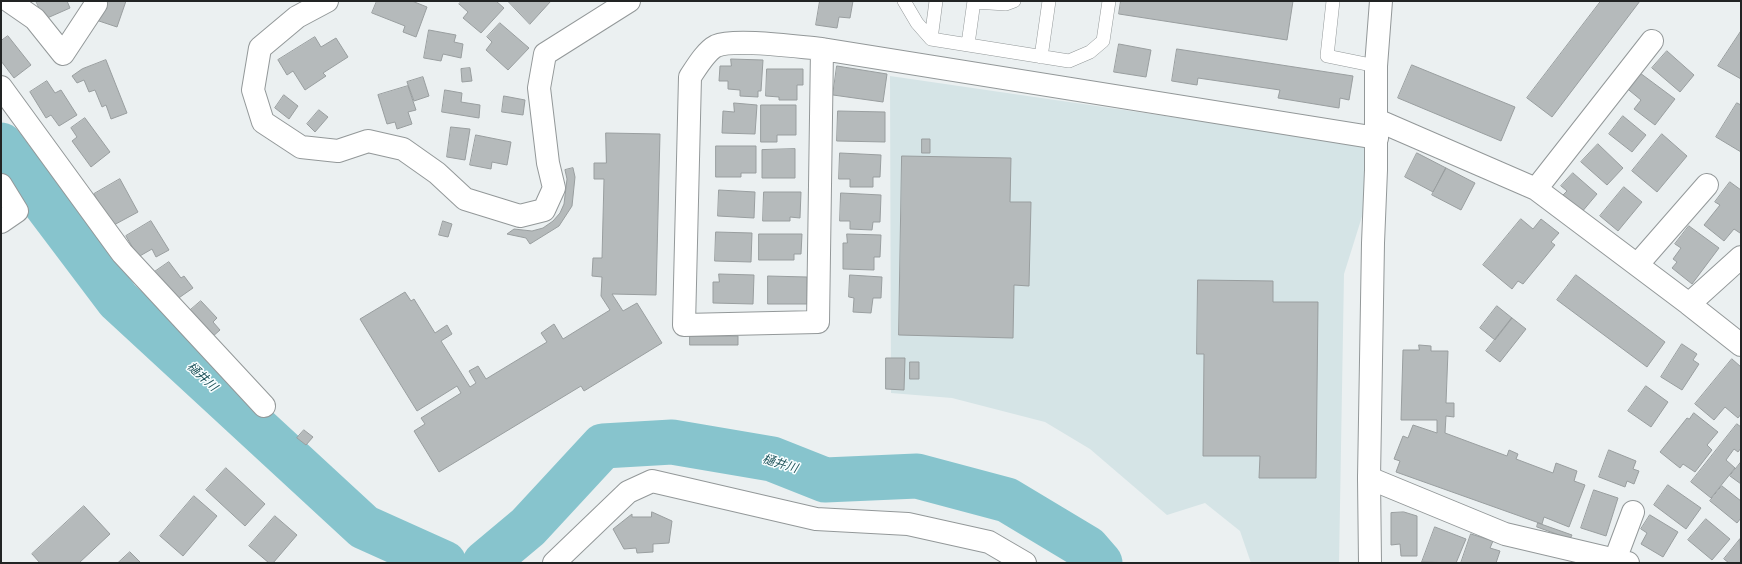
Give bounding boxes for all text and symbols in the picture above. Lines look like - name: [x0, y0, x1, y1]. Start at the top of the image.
- water label: 樋井川: [184, 359, 220, 395]
- water label: 樋井川: [761, 452, 799, 476]

